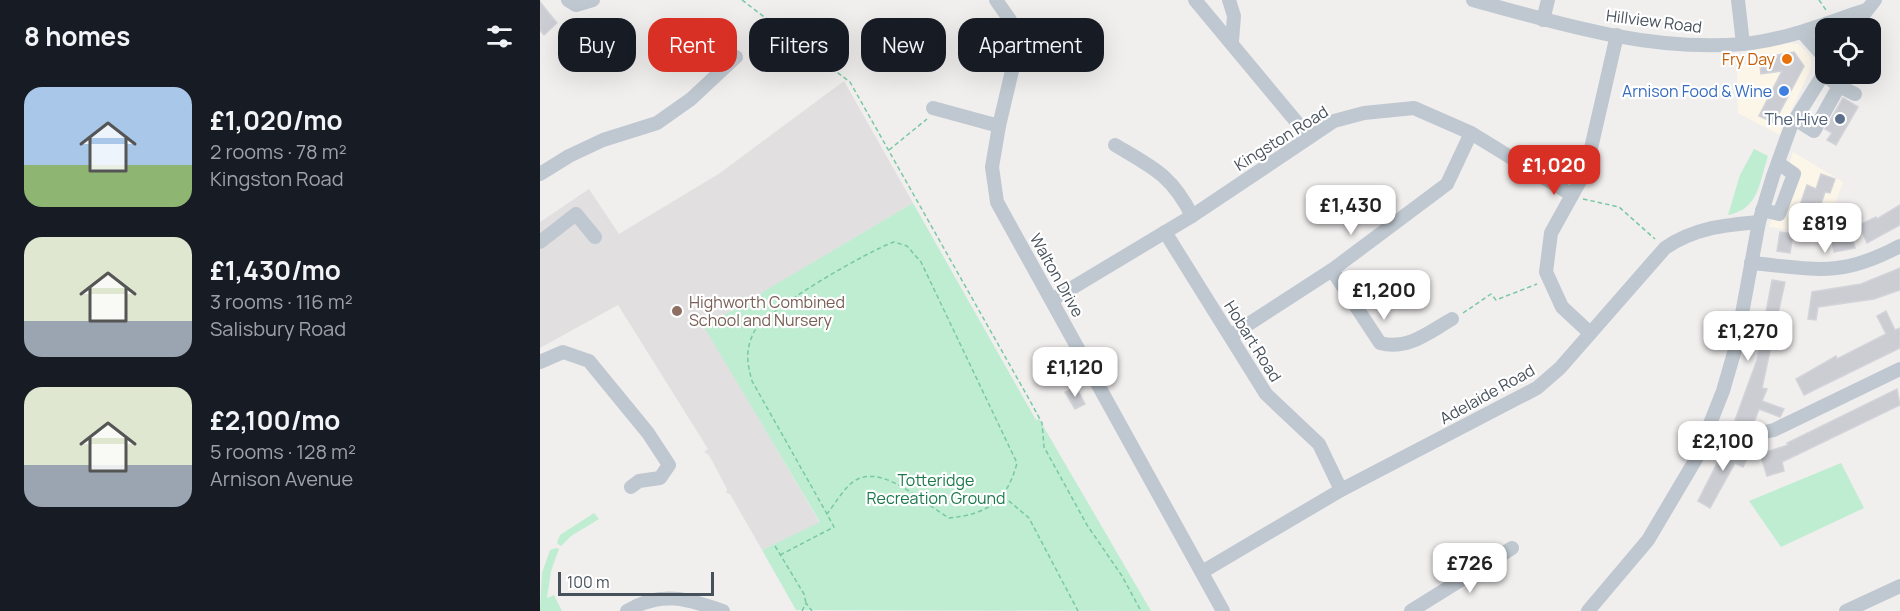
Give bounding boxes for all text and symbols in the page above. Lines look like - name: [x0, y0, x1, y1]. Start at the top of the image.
- street label: Hillview Road: [1605, 4, 1703, 38]
- text: 8 homes: [24, 18, 130, 54]
- chip: Buy: [558, 18, 636, 72]
- chip: Rent: [648, 18, 737, 72]
- chip: Filters: [749, 18, 849, 72]
- chip: New: [861, 18, 946, 72]
- chip: Apartment: [958, 18, 1104, 72]
- map controls: [1815, 18, 1881, 84]
- button: locate: [1815, 18, 1881, 84]
- icon: filters: [483, 20, 516, 53]
- place label: Fry Day: [1722, 48, 1776, 70]
- marker: Fry Day: [1780, 52, 1794, 66]
- place label: Arnison Food & Wine: [1622, 80, 1772, 102]
- marker: Arnison Food & Wine: [1777, 84, 1791, 98]
- street label: Kingston Road: [1230, 100, 1332, 176]
- text: £1,020/mo: [210, 102, 343, 138]
- place label: The Hive: [1765, 108, 1828, 130]
- icon: home: [72, 111, 144, 183]
- marker: The Hive: [1833, 112, 1847, 126]
- text: 2 rooms · 78 m²: [210, 138, 347, 165]
- pin: £1,020: [1505, 145, 1603, 196]
- text: £1,020: [1522, 151, 1586, 178]
- text: Kingston Road: [210, 165, 343, 192]
- pin: £1,430: [1302, 185, 1400, 236]
- text: £1,430: [1320, 191, 1382, 218]
- pin: £819: [1789, 203, 1861, 254]
- text: £819: [1803, 209, 1847, 236]
- street label: Walton Drive: [1025, 229, 1089, 321]
- text: £1,430/mo: [210, 252, 341, 288]
- icon: home: [72, 261, 144, 333]
- pin: £1,200: [1335, 270, 1433, 321]
- text: £1,200: [1352, 276, 1416, 303]
- text: 3 rooms · 116 m²: [210, 288, 353, 315]
- place label: Highworth Combined School and Nursery: [689, 291, 845, 331]
- street label: Hobart Road: [1219, 296, 1287, 386]
- marker: Highworth Combined School and Nursery: [670, 304, 684, 318]
- pin: £1,270: [1699, 311, 1797, 362]
- text: Salisbury Road: [210, 315, 346, 342]
- text: £1,270: [1717, 317, 1779, 344]
- pin: £1,120: [1026, 347, 1124, 398]
- text: £1,120: [1047, 353, 1103, 380]
- street label: Adelaide Road: [1436, 359, 1538, 429]
- text: £2,100/mo: [210, 402, 340, 438]
- icon: home: [72, 411, 144, 483]
- pin: £2,100: [1674, 421, 1772, 472]
- text: £2,100: [1692, 427, 1754, 454]
- text: 5 rooms · 128 m²: [210, 438, 356, 465]
- text: Arnison Avenue: [210, 465, 353, 492]
- park label: Totteridge Recreation Ground: [866, 469, 1006, 509]
- pin: £726: [1434, 543, 1506, 594]
- text: £726: [1447, 549, 1493, 576]
- scale bar: [558, 569, 714, 596]
- text: 100 m: [567, 571, 610, 593]

